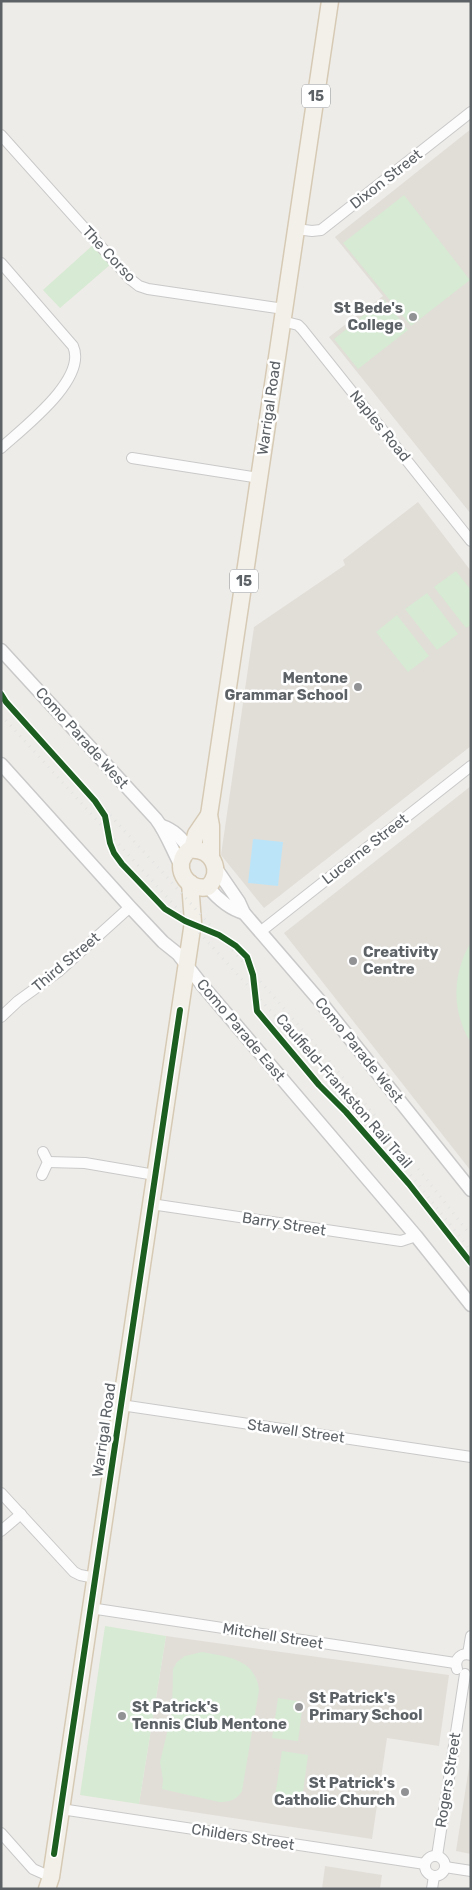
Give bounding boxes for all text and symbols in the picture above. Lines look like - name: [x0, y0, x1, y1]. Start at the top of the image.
- road number: 15: [302, 84, 330, 108]
- street label: Dixon Street: [346, 145, 426, 213]
- street label: The Corso: [78, 222, 140, 286]
- place label: St Bede's College: [334, 299, 403, 334]
- marker: St Bede's College: [407, 311, 419, 323]
- street label: Warrigal Road: [253, 360, 285, 456]
- street label: Naples Road: [346, 387, 414, 465]
- road number: 15: [230, 570, 258, 592]
- place label: Mentone Grammar School: [224, 669, 348, 704]
- marker: Mentone Grammar School: [352, 681, 364, 693]
- street label: Como Parade West: [32, 684, 132, 792]
- street label: Lucerne Street: [318, 810, 412, 888]
- street label: Third Street: [29, 928, 104, 995]
- place label: Creativity Centre: [363, 943, 438, 978]
- marker: Creativity Centre: [347, 955, 359, 967]
- street label: Como Parade East: [193, 975, 289, 1085]
- street label: Como Parade West: [311, 994, 407, 1106]
- street label: Caulfield-Frankston Rail Trail: [272, 1010, 416, 1172]
- street label: Barry Street: [241, 1208, 327, 1240]
- street label: Warrigal Road: [88, 1382, 120, 1478]
- street label: Stawell Street: [246, 1415, 346, 1447]
- street label: Mitchell Street: [221, 1619, 325, 1653]
- place label: St Patrick's Primary School: [309, 1689, 423, 1724]
- place label: St Patrick's Tennis Club Mentone: [132, 1698, 287, 1733]
- marker: St Patrick's Primary School: [293, 1701, 305, 1713]
- marker: St Patrick's Tennis Club Mentone: [116, 1710, 128, 1722]
- street label: Rogers Street: [432, 1731, 464, 1829]
- place label: St Patrick's Catholic Church: [274, 1774, 395, 1809]
- marker: St Patrick's Catholic Church: [399, 1786, 411, 1798]
- street label: Childers Street: [190, 1820, 296, 1854]

